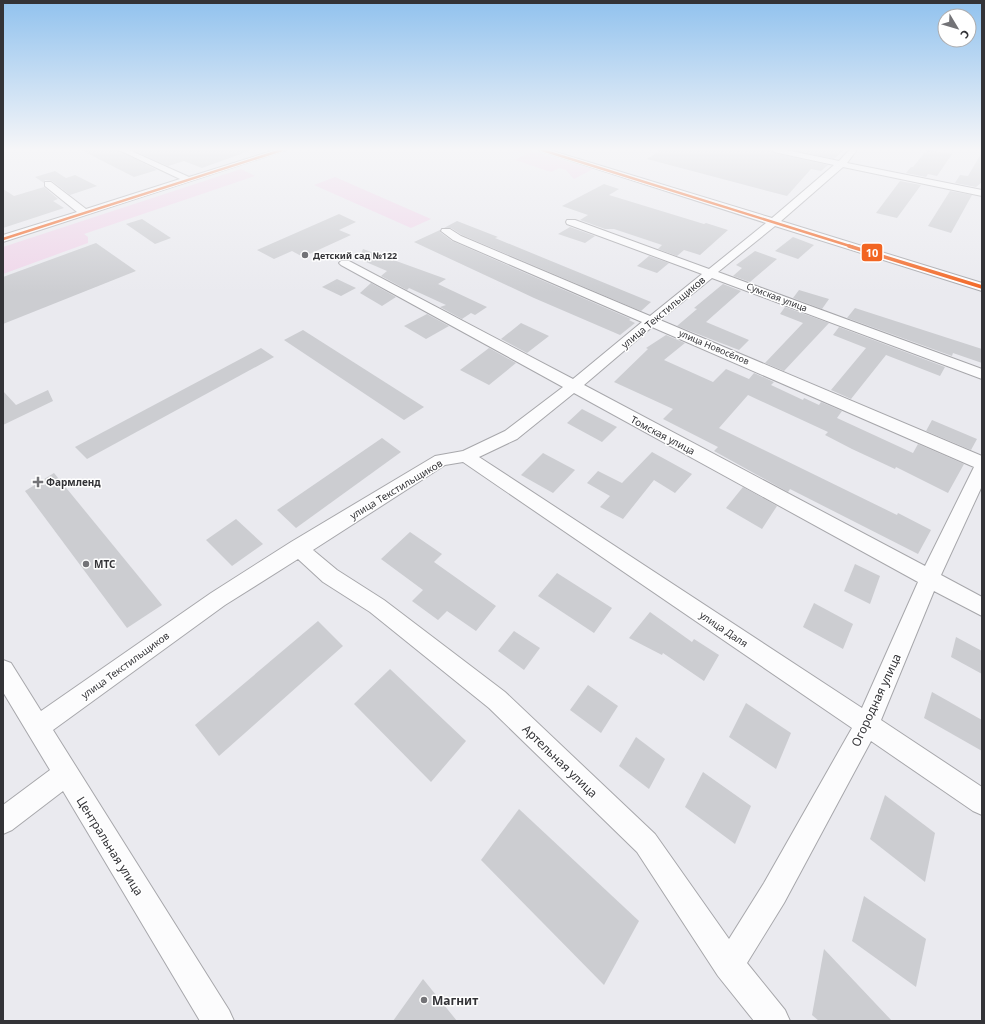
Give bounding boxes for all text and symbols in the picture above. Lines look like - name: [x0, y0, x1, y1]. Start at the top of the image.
- north arrow: [937, 8, 977, 48]
- text: С: [957, 27, 973, 42]
- line badge: 10: [861, 243, 883, 262]
- text: 10: [866, 245, 878, 260]
- place label: Детский сад №122: [313, 249, 397, 262]
- marker: Детский сад №122: [300, 250, 310, 260]
- street label: улица Текстильщиков: [618, 272, 708, 351]
- street label: Сумская улица: [745, 279, 809, 315]
- street label: улица Новосёлов: [677, 326, 751, 368]
- street label: Томская улица: [628, 412, 698, 458]
- street label: улица Текстильщиков: [347, 456, 445, 522]
- place label: Фармленд: [46, 475, 101, 489]
- marker: Фармленд: [33, 477, 43, 487]
- place label: МТС: [94, 557, 116, 571]
- marker: МТС: [81, 559, 91, 569]
- street label: улица Даля: [697, 608, 751, 650]
- street label: улица Текстильщиков: [78, 628, 172, 702]
- street label: Огородная улица: [847, 651, 905, 749]
- street label: Артельная улица: [519, 721, 601, 801]
- street label: Центральная улица: [73, 793, 147, 899]
- place label: Магнит: [432, 992, 478, 1009]
- marker: Магнит: [419, 995, 429, 1005]

